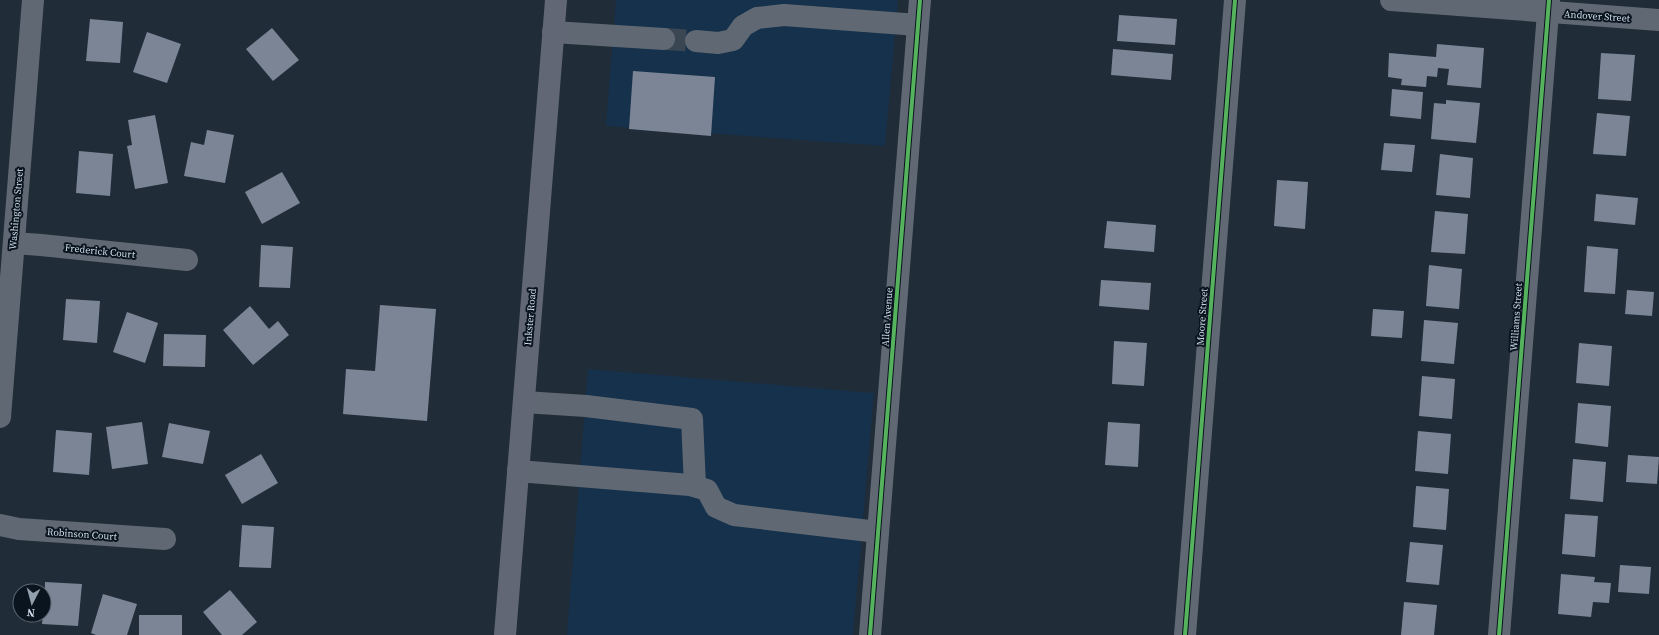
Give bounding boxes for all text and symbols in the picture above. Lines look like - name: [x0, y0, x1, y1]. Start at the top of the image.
- street label: Andover Street: [1564, 7, 1631, 25]
- street label: Washington Street: [6, 167, 26, 250]
- street label: Frederick Court: [64, 241, 137, 261]
- street label: Williams Street: [1507, 282, 1525, 351]
- street label: Allen Avenue: [878, 287, 896, 347]
- street label: Moore Street: [1194, 287, 1211, 346]
- street label: Inkster Road: [521, 288, 539, 346]
- street label: Robinson Court: [47, 525, 118, 543]
- north arrow: [12, 583, 52, 623]
- text: N: [26, 605, 36, 620]

